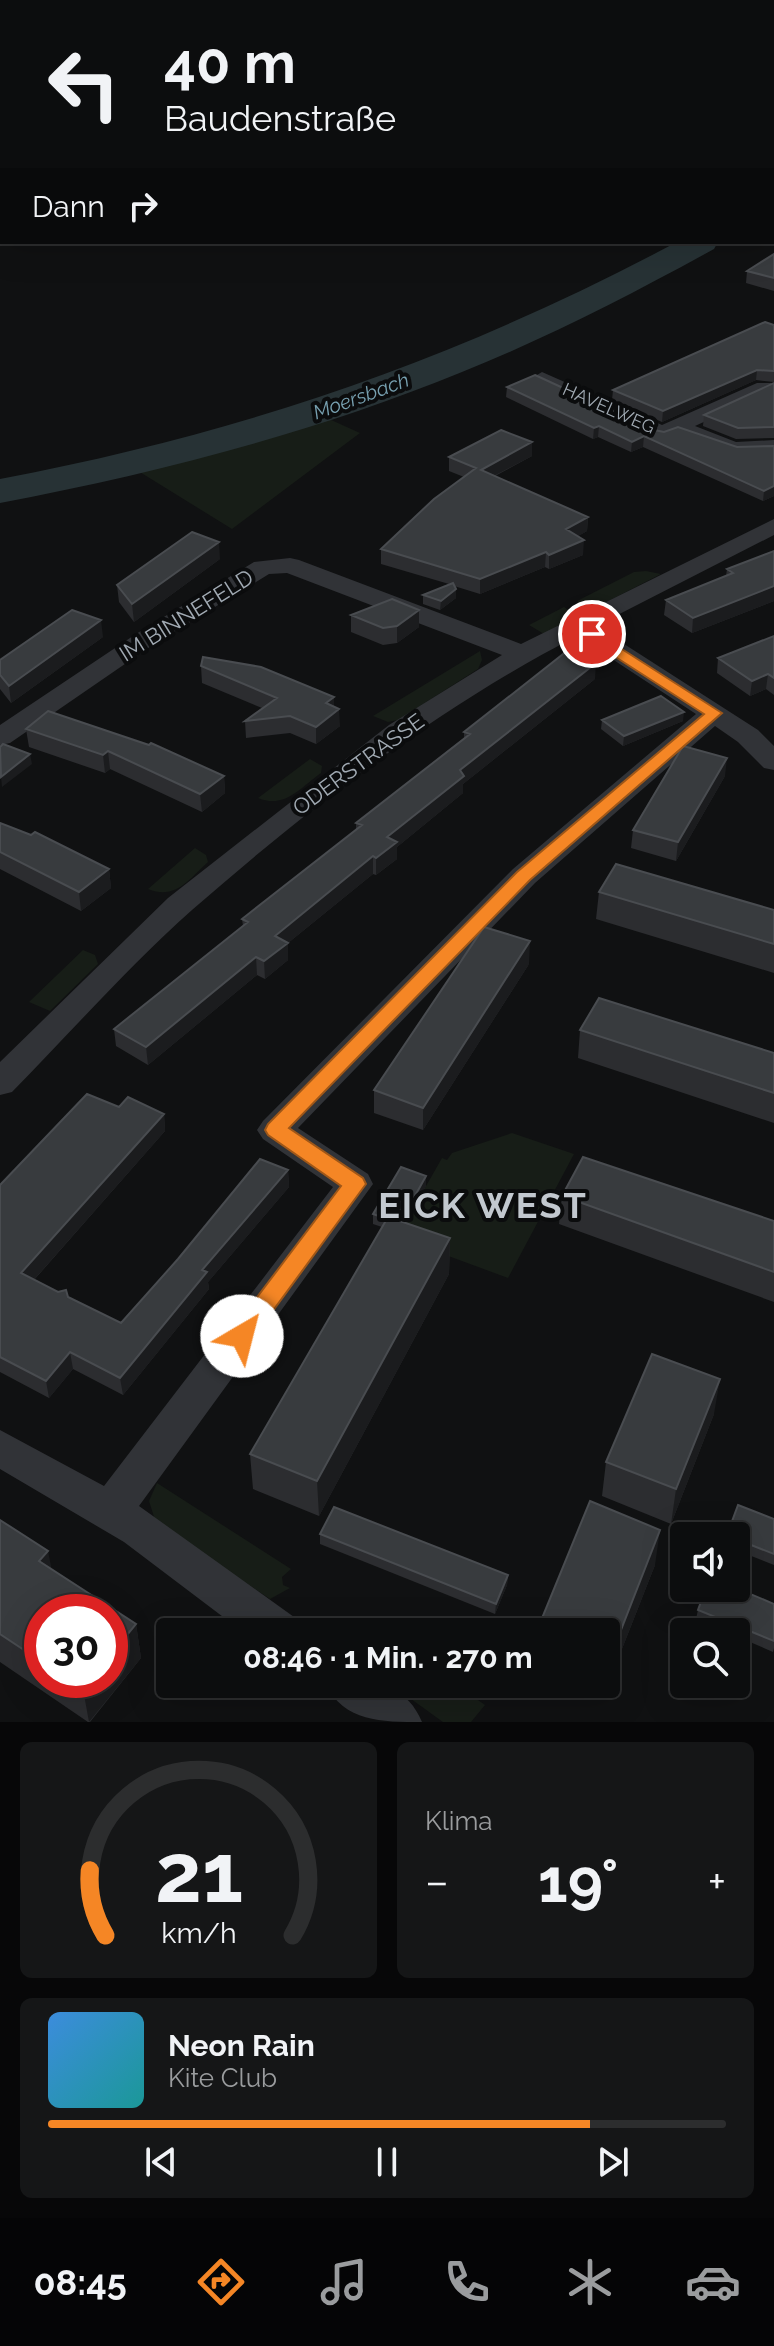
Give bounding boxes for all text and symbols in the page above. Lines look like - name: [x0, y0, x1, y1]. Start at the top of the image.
- text: 40 m: [164, 30, 296, 96]
- icon: left: [32, 32, 136, 136]
- text: Baudenstraße: [164, 97, 396, 139]
- icon: right: [121, 184, 165, 228]
- text: Dann: [32, 189, 105, 224]
- water label: Moersbach: [310, 368, 412, 424]
- street label: HAVELWEG: [560, 378, 658, 438]
- street label: IM BINNEFELD: [114, 564, 258, 666]
- pin: [558, 600, 626, 668]
- icon: arrive: [570, 612, 614, 656]
- street label: ODERSTRASSE: [287, 708, 429, 820]
- district label: EICK WEST: [378, 1184, 588, 1226]
- position arrow: [200, 1294, 284, 1378]
- map controls: [670, 1522, 750, 1698]
- button: sound: [670, 1522, 750, 1602]
- speed limit sign: 30: [24, 1594, 128, 1698]
- button: search: [670, 1618, 750, 1698]
- text: 08:46 · 1 Min. · 270 m: [243, 1640, 533, 1675]
- text: Klima: [425, 1806, 493, 1836]
- text: 21: [154, 1824, 243, 1921]
- text: 19°: [538, 1846, 618, 1916]
- text: −: [425, 1856, 449, 1907]
- text: +: [708, 1856, 726, 1907]
- text: km/h: [161, 1916, 236, 1950]
- text: Neon Rain: [168, 2028, 315, 2063]
- text: Kite Club: [168, 2063, 277, 2093]
- icon: previous: [139, 2140, 183, 2184]
- icon: pause: [365, 2140, 409, 2184]
- icon: next: [591, 2140, 635, 2184]
- icon: directions: [193, 2254, 249, 2310]
- icon: music: [316, 2254, 372, 2310]
- icon: phone: [439, 2254, 495, 2310]
- icon: climate: [562, 2254, 618, 2310]
- icon: car: [685, 2254, 741, 2310]
- text: 08:45: [33, 2261, 127, 2303]

